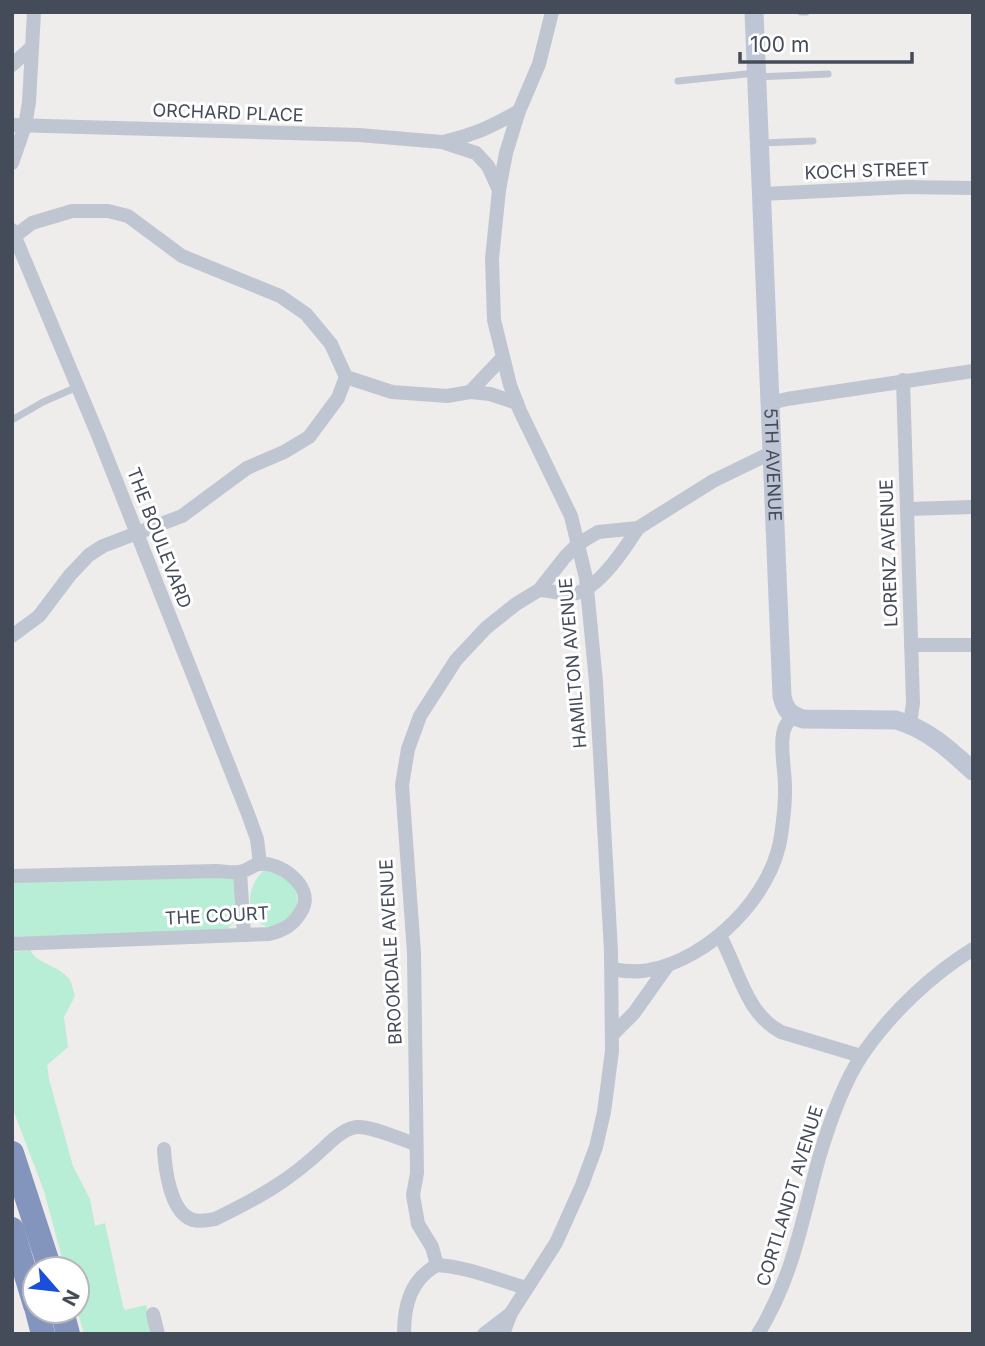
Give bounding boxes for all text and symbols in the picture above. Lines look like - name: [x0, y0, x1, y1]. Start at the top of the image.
- scale bar: [740, 21, 912, 65]
- text: 100 m: [750, 32, 809, 57]
- street label: ORCHARD PLACE: [152, 99, 304, 126]
- street label: KOCH STREET: [804, 158, 930, 183]
- street label: 5TH AVENUE: [760, 408, 786, 522]
- street label: THE BOULEVARD: [123, 465, 196, 611]
- street label: LORENZ AVENUE: [875, 479, 902, 627]
- street label: HAMILTON AVENUE: [555, 577, 590, 749]
- street label: BROOKDALE AVENUE: [375, 859, 406, 1045]
- street label: THE COURT: [164, 902, 270, 929]
- street label: CORTLANDT AVENUE: [752, 1103, 827, 1289]
- north arrow: [21, 1255, 91, 1325]
- text: N: [57, 1286, 84, 1310]

